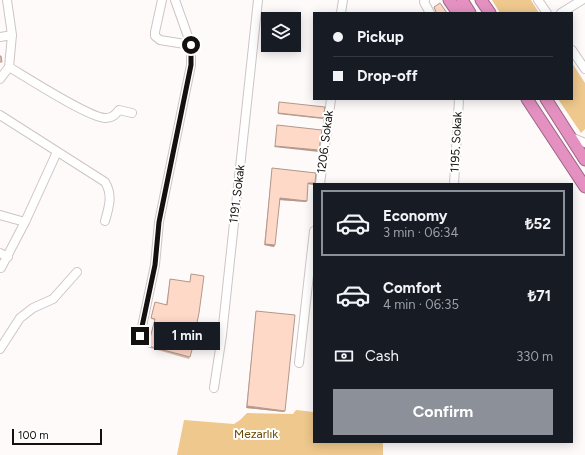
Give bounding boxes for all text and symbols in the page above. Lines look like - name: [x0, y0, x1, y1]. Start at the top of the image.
- map controls: [261, 12, 301, 52]
- button: layers: [261, 12, 301, 52]
- text: Pickup: [357, 28, 404, 46]
- route start: [182, 36, 200, 54]
- text: Drop-off: [357, 67, 418, 85]
- street label: 1206. Sokak: [314, 109, 336, 174]
- street label: 1195. Sokak: [447, 111, 465, 173]
- street label: 1191. Sokak: [226, 164, 248, 224]
- icon: car: [335, 205, 371, 241]
- text: Economy: [383, 207, 448, 225]
- text: ₺52: [525, 215, 551, 233]
- text: 3 min · 06:34: [383, 225, 458, 240]
- icon: car: [335, 277, 371, 313]
- text: Comfort: [383, 279, 442, 297]
- text: ₺71: [528, 287, 551, 305]
- text: 4 min · 06:35: [383, 297, 459, 312]
- callout: 1 min: [154, 322, 220, 350]
- route end: [131, 327, 149, 345]
- text: 1 min: [172, 328, 202, 343]
- icon: cash: [333, 345, 355, 367]
- text: Cash: [365, 347, 399, 365]
- text: 330 m: [516, 349, 553, 364]
- button: Confirm: [333, 389, 553, 435]
- scale bar: [12, 427, 102, 446]
- park label: Mezarlık: [234, 427, 278, 441]
- text: 100 m: [18, 429, 49, 442]

